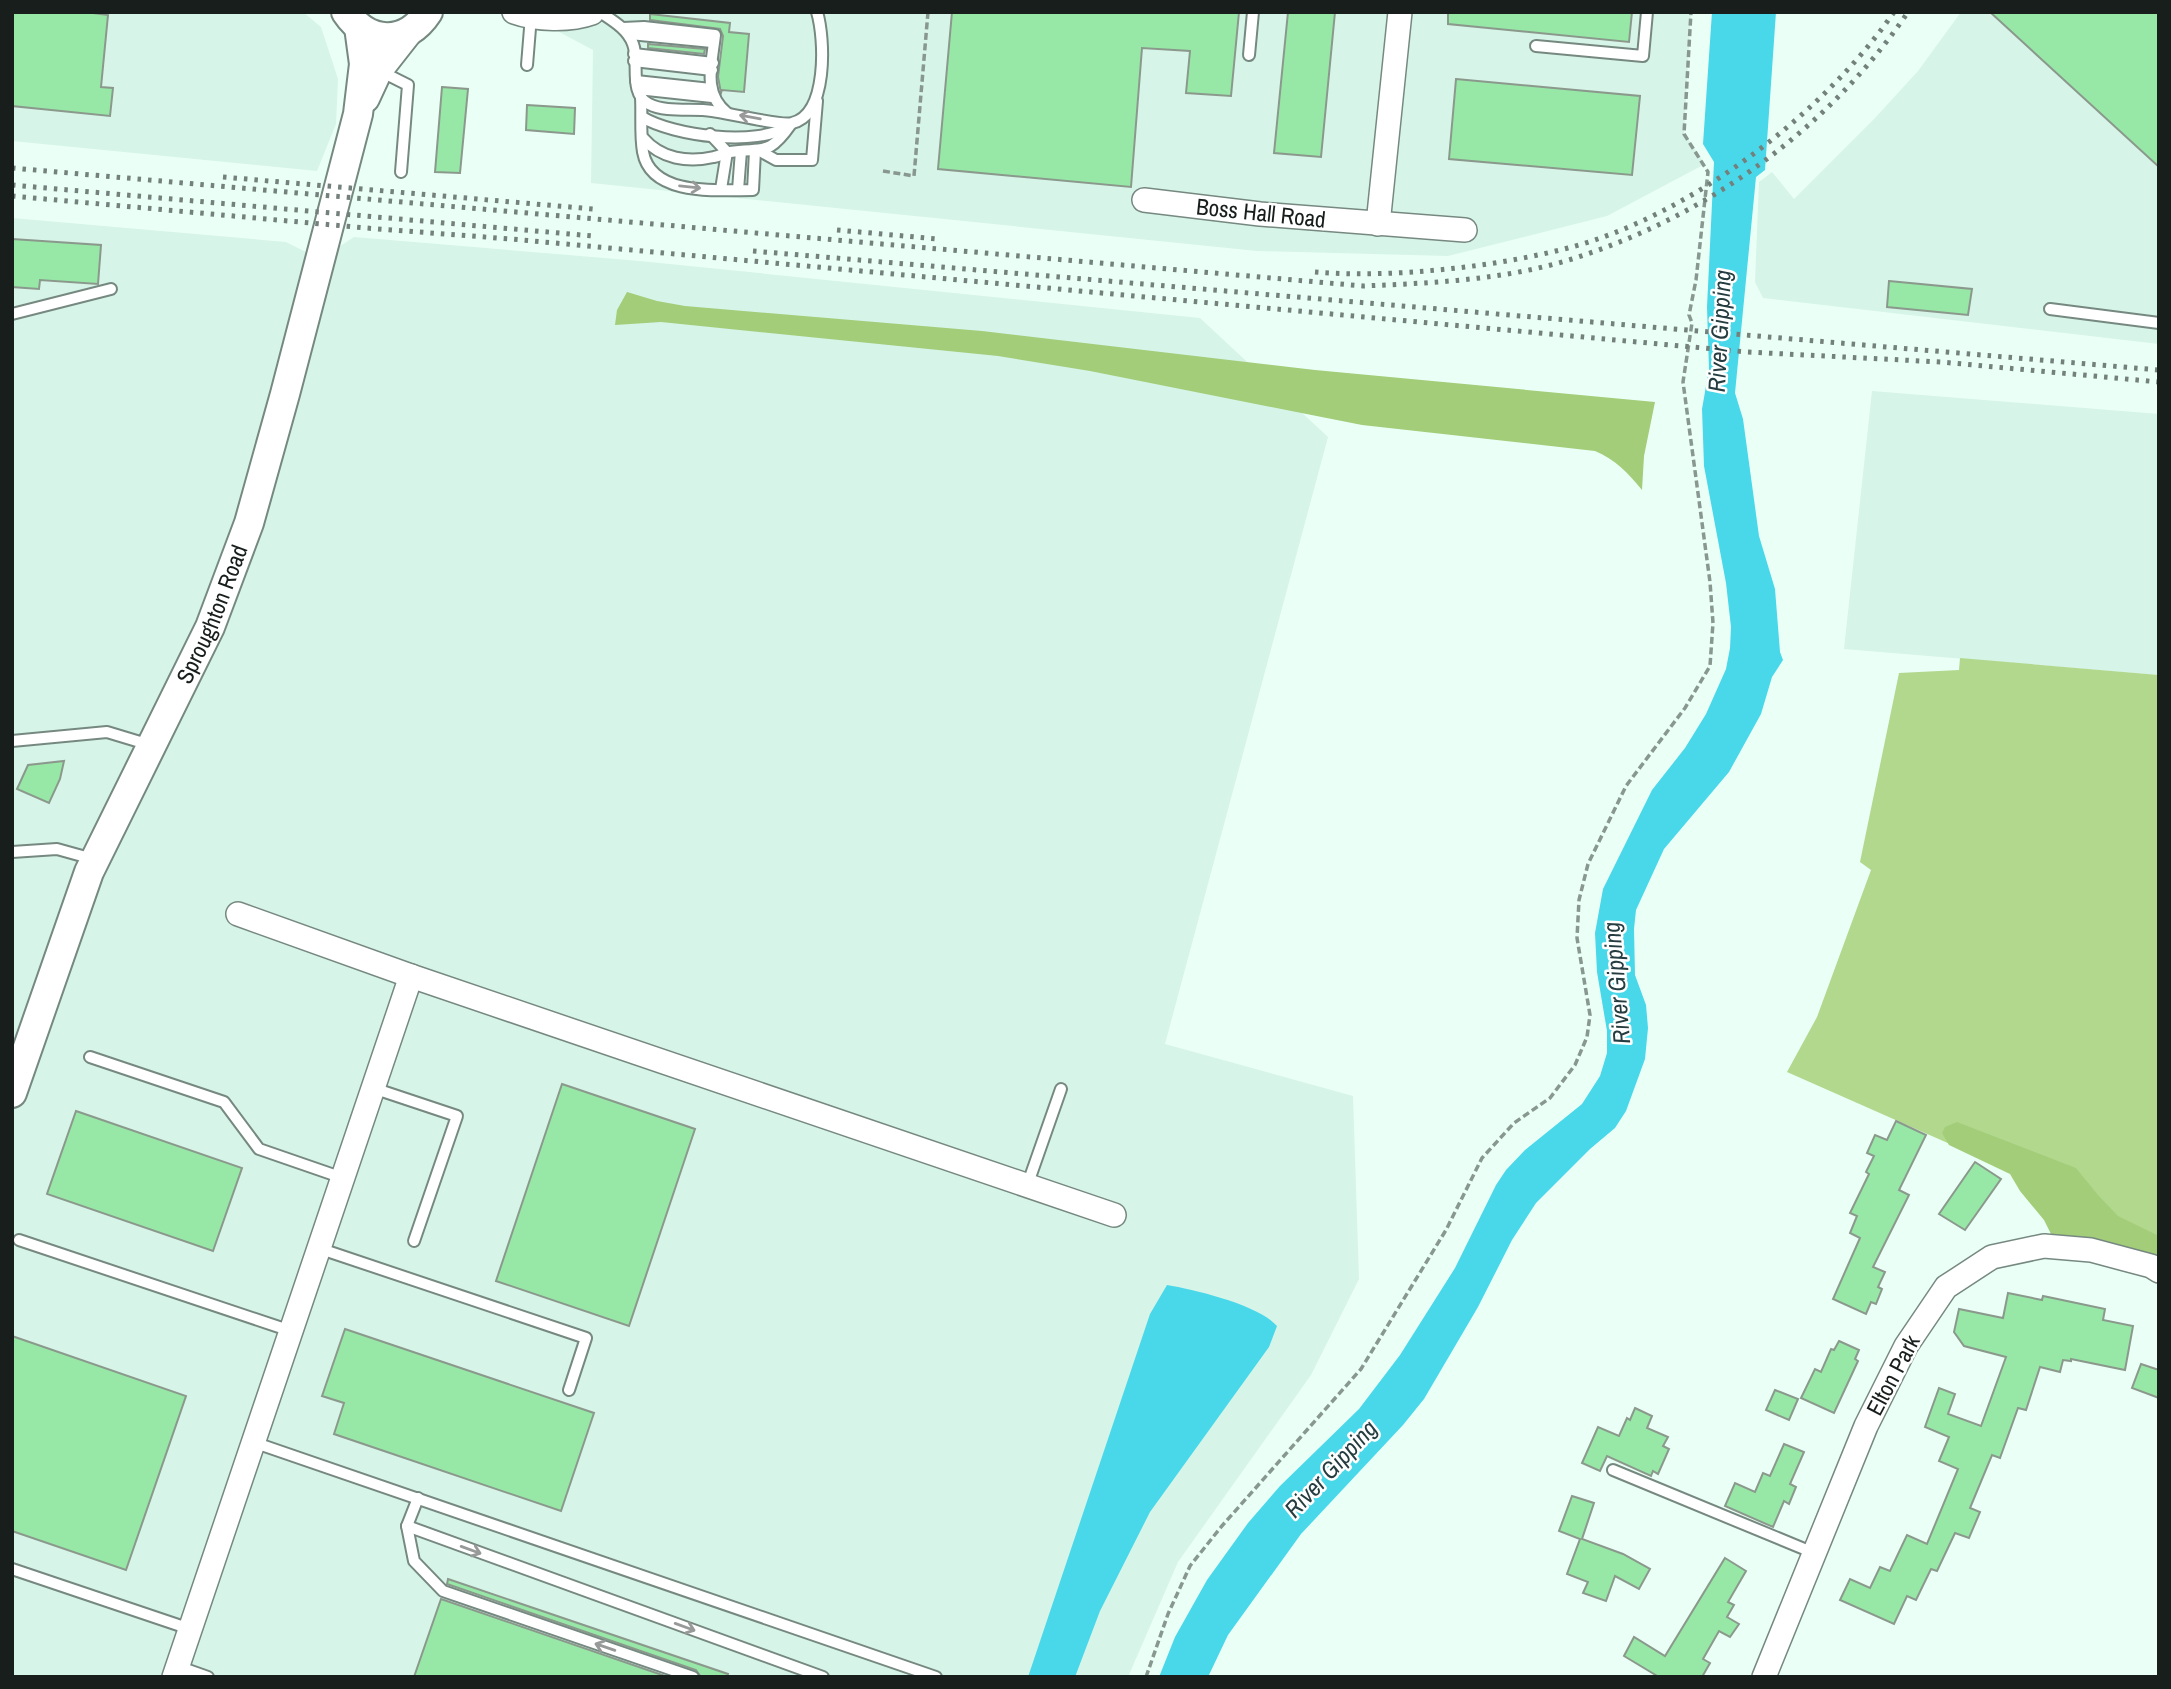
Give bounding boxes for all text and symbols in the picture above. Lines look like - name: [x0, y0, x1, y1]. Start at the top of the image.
- one-way arrow: [739, 110, 762, 123]
- one-way arrow: [678, 181, 701, 194]
- street label: Boss Hall Road: [1195, 190, 1327, 235]
- water label: River Gipping: [1700, 269, 1738, 393]
- street label: Sproughton Road: [169, 540, 254, 689]
- water label: River Gipping: [1595, 921, 1637, 1046]
- street label: Elton Park: [1858, 1329, 1927, 1420]
- water label: River Gipping: [1277, 1413, 1384, 1524]
- one-way arrow: [460, 1544, 482, 1557]
- one-way arrow: [674, 1622, 696, 1634]
- one-way arrow: [595, 1640, 617, 1652]

